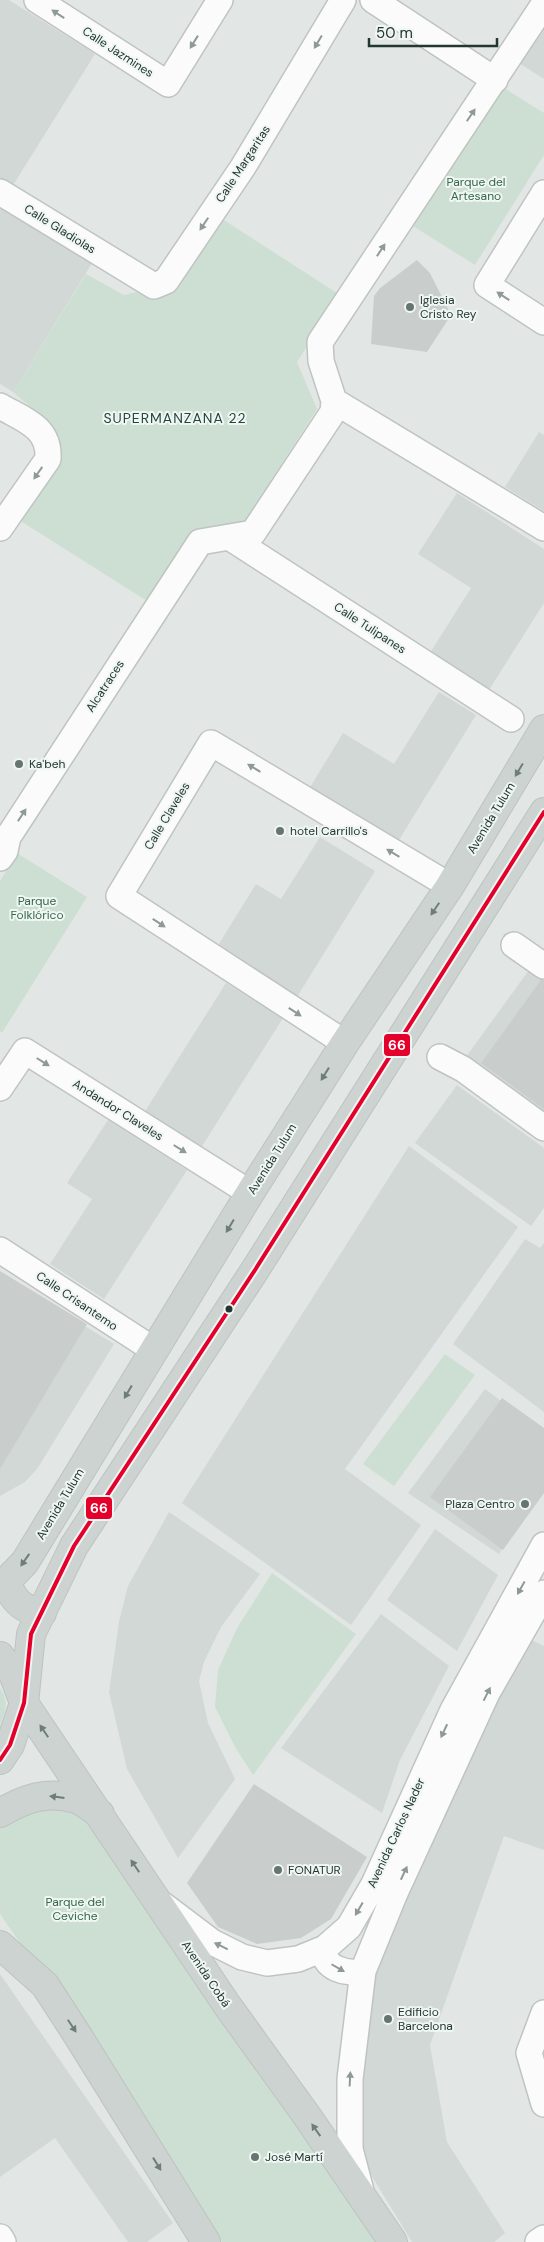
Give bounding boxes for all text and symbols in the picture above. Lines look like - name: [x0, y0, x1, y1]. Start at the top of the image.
- one-way arrow: [52, 9, 65, 19]
- scale bar: [369, 15, 496, 47]
- street label: Calle Jazmines: [79, 23, 157, 81]
- text: 50 m: [376, 23, 413, 43]
- one-way arrow: [189, 35, 199, 48]
- one-way arrow: [314, 35, 323, 48]
- one-way arrow: [466, 108, 476, 122]
- street label: Calle Margaritas: [212, 122, 274, 206]
- park label: Parque del Artesano: [447, 174, 505, 204]
- street label: Calle Gladiolas: [21, 201, 99, 257]
- one-way arrow: [199, 217, 209, 231]
- one-way arrow: [376, 243, 386, 257]
- one-way arrow: [496, 291, 510, 301]
- place label: Iglesia Cristo Rey: [420, 292, 477, 322]
- marker: Iglesia Cristo Rey: [404, 301, 416, 313]
- district label: SUPERMANZANA 22: [103, 409, 247, 427]
- one-way arrow: [33, 467, 43, 480]
- street label: Calle Tulipanes: [331, 599, 409, 657]
- street label: Alcatraces: [82, 657, 128, 715]
- place label: Ka'beh: [29, 756, 66, 772]
- marker: Ka'beh: [13, 758, 25, 770]
- one-way arrow: [247, 764, 260, 773]
- one-way arrow: [515, 764, 524, 777]
- street label: Calle Claveles: [140, 779, 194, 853]
- street label: Avenida Tulum: [463, 779, 519, 857]
- one-way arrow: [17, 809, 27, 822]
- place label: hotel Carrillo's: [290, 823, 368, 839]
- marker: hotel Carrillo's: [274, 825, 286, 837]
- one-way arrow: [386, 848, 399, 857]
- park label: Parque Folklórico: [10, 893, 64, 923]
- one-way arrow: [430, 903, 439, 916]
- one-way arrow: [153, 918, 166, 928]
- one-way arrow: [289, 1007, 302, 1017]
- line badge: 66: [383, 1033, 411, 1057]
- text: 66: [388, 1036, 406, 1054]
- one-way arrow: [36, 1058, 49, 1067]
- one-way arrow: [321, 1067, 330, 1080]
- street label: Andandor Claveles: [70, 1076, 166, 1144]
- street label: Avenida Tulum: [244, 1121, 300, 1197]
- one-way arrow: [174, 1144, 187, 1154]
- one-way arrow: [225, 1220, 234, 1233]
- street label: Calle Crisantemo: [33, 1268, 121, 1334]
- unlabelled marker: [224, 1304, 234, 1314]
- one-way arrow: [124, 1385, 133, 1398]
- street label: Avenida Tulum: [32, 1465, 88, 1543]
- line badge: 66: [85, 1496, 113, 1520]
- place label: Plaza Centro: [445, 1496, 515, 1512]
- marker: Plaza Centro: [519, 1498, 531, 1510]
- text: 66: [90, 1499, 108, 1517]
- one-way arrow: [20, 1553, 30, 1567]
- one-way arrow: [516, 1581, 525, 1594]
- one-way arrow: [483, 1687, 491, 1701]
- one-way arrow: [39, 1724, 49, 1738]
- one-way arrow: [440, 1724, 448, 1738]
- street label: Avenida Carlos Nader: [364, 1775, 429, 1890]
- one-way arrow: [48, 1793, 64, 1801]
- one-way arrow: [130, 1859, 140, 1873]
- place label: FONATUR: [288, 1862, 341, 1878]
- marker: FONATUR: [272, 1864, 284, 1876]
- one-way arrow: [401, 1866, 409, 1880]
- park label: Parque del Ceviche: [46, 1894, 104, 1924]
- one-way arrow: [355, 1903, 364, 1916]
- street label: Avenida Cobá: [178, 1938, 234, 2010]
- one-way arrow: [214, 1942, 228, 1950]
- one-way arrow: [330, 1964, 345, 1972]
- place label: Edificio Barcelona: [398, 2004, 453, 2034]
- marker: Edificio Barcelona: [382, 2013, 394, 2025]
- one-way arrow: [67, 2019, 77, 2033]
- one-way arrow: [347, 2071, 355, 2087]
- one-way arrow: [311, 2123, 321, 2136]
- place label: José Martí: [265, 2149, 323, 2165]
- marker: José Martí: [249, 2151, 261, 2163]
- one-way arrow: [153, 2157, 162, 2170]

